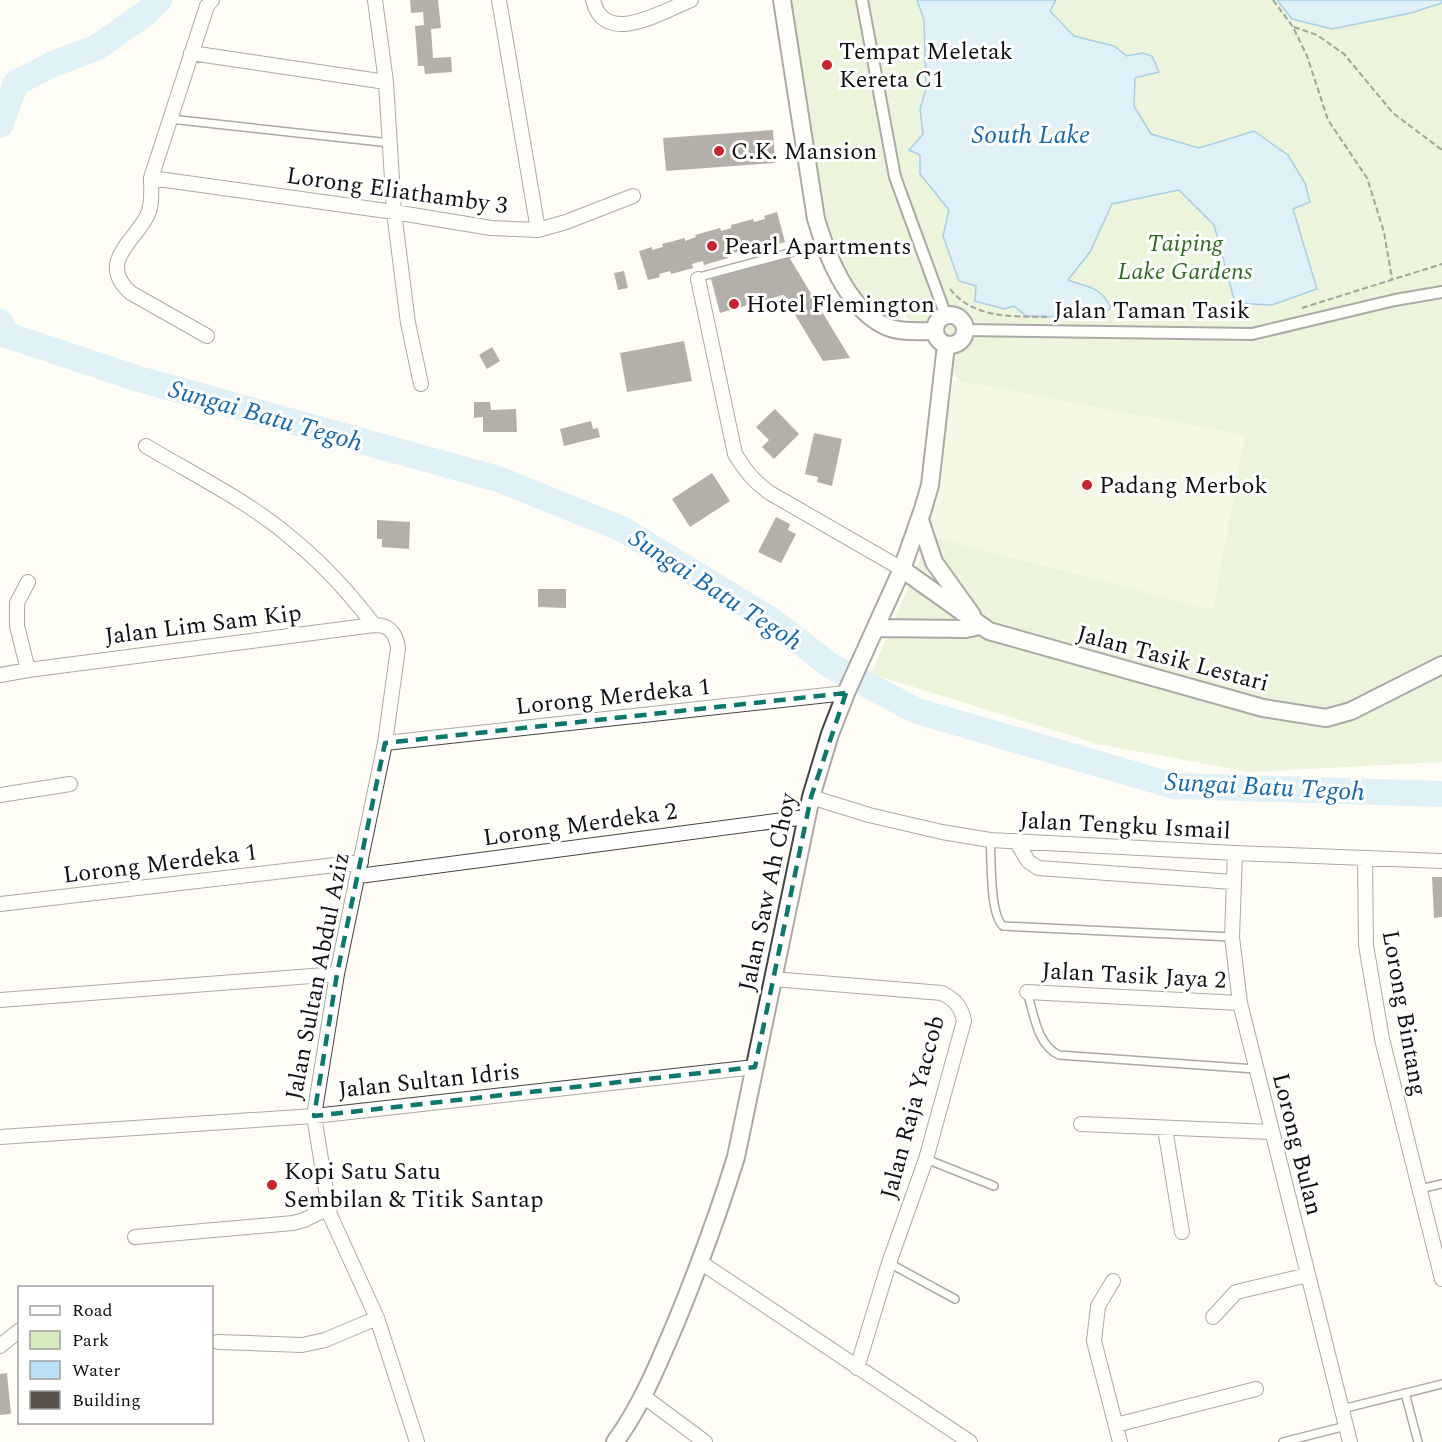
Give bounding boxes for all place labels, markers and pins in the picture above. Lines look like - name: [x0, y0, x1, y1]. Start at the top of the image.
- place label: Tempat Meletak Kereta C1: [839, 34, 1013, 98]
- marker: Tempat Meletak Kereta C1: [820, 58, 834, 72]
- place label: C.K. Mansion: [731, 134, 877, 170]
- marker: C.K. Mansion: [712, 144, 726, 158]
- place label: Pearl Apartments: [724, 229, 912, 265]
- marker: Pearl Apartments: [705, 239, 719, 253]
- place label: Hotel Flemington: [746, 287, 935, 323]
- marker: Hotel Flemington: [727, 297, 741, 311]
- place label: Padang Merbok: [1099, 468, 1268, 504]
- marker: Padang Merbok: [1080, 478, 1094, 492]
- place label: Kopi Satu Satu Sembilan & Titik Santap: [284, 1154, 544, 1218]
- marker: Kopi Satu Satu Sembilan & Titik Santap: [265, 1178, 279, 1192]

